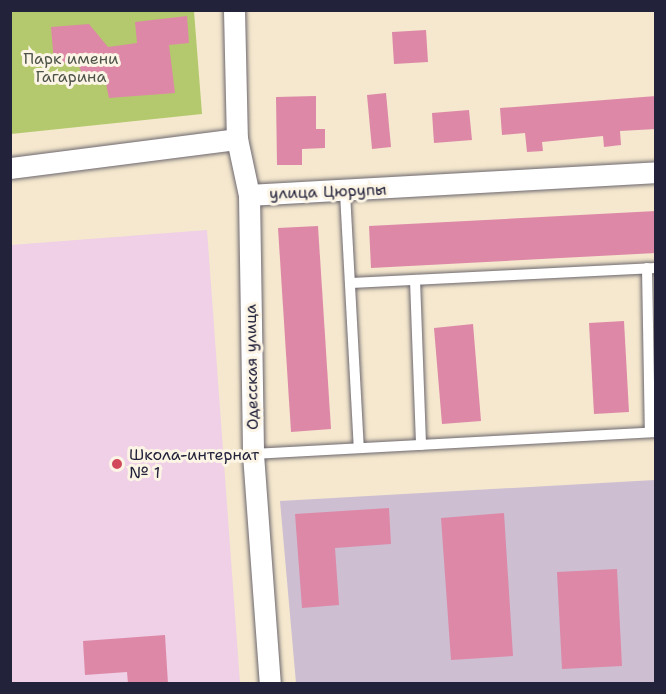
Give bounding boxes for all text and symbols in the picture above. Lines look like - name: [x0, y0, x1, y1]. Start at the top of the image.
- park label: Парк имени Гагарина: [23, 49, 119, 87]
- street label: улица Цюрупы: [269, 180, 387, 204]
- street label: Одесская улица: [241, 304, 263, 430]
- place label: Школа-интернат № 1: [129, 445, 259, 483]
- marker: Школа-интернат № 1: [110, 457, 124, 471]

